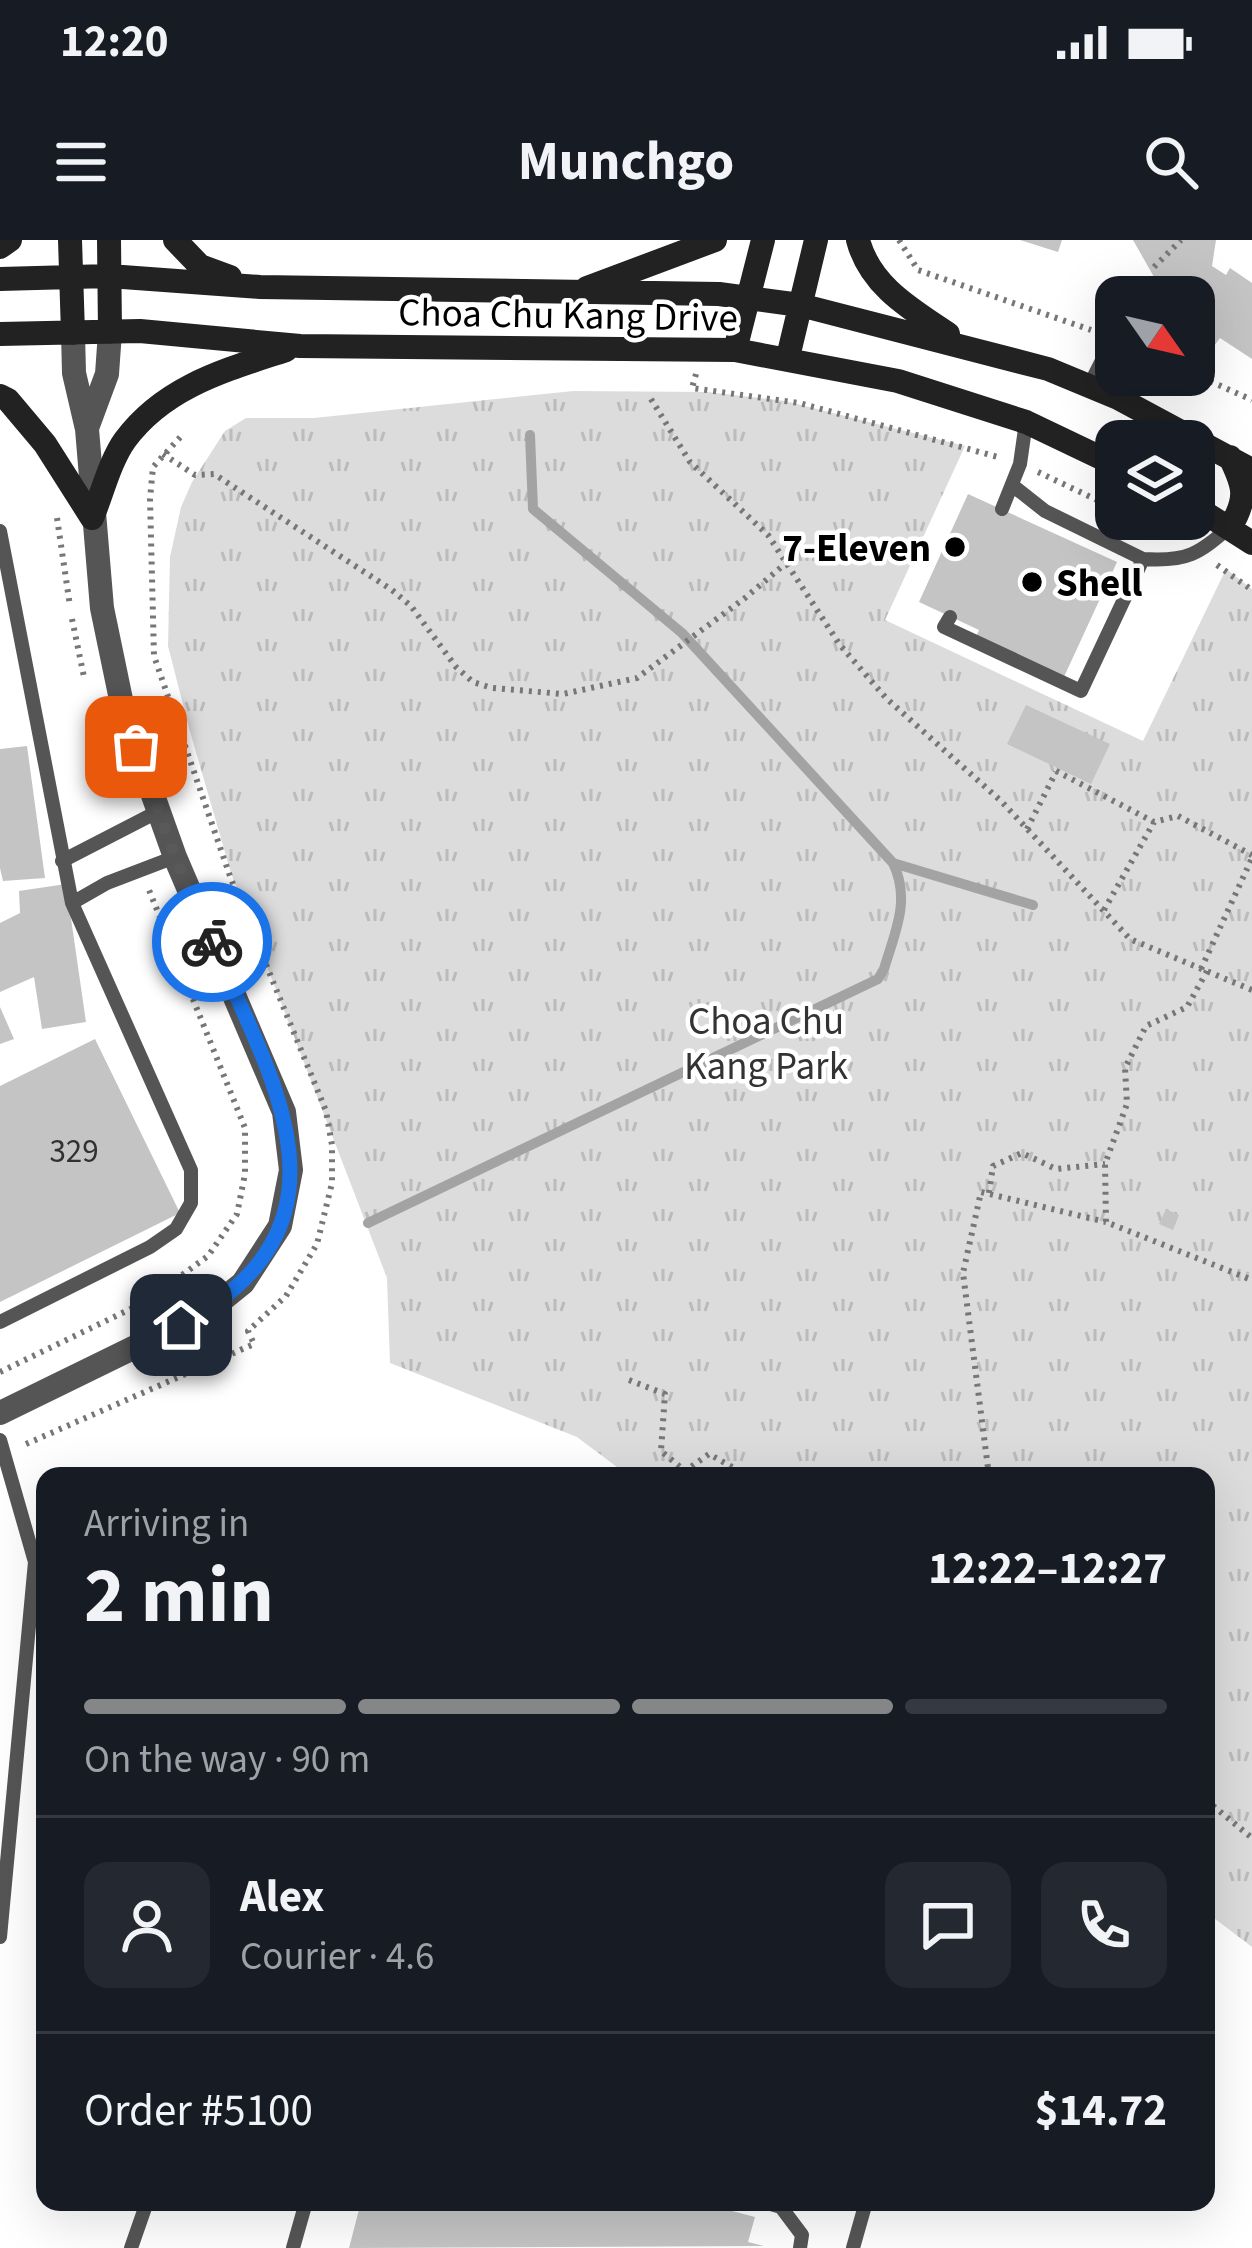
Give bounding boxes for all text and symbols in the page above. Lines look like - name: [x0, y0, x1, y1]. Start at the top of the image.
- text: 12:20: [60, 10, 169, 74]
- text: Munchgo: [518, 124, 734, 201]
- icon: menu: [48, 129, 114, 195]
- icon: search: [1138, 129, 1204, 195]
- north arrow: [1095, 276, 1215, 396]
- map controls: [1095, 276, 1215, 540]
- street label: Choa Chu Kang Drive: [398, 285, 738, 347]
- button: layers: [1095, 420, 1215, 540]
- place label: 7-Eleven: [782, 521, 931, 577]
- marker: 7-Eleven: [942, 534, 968, 560]
- place label: Shell: [1056, 556, 1142, 612]
- marker: Shell: [1019, 569, 1045, 595]
- pin: [85, 696, 187, 798]
- icon: bag: [103, 714, 169, 780]
- courier: [152, 882, 272, 1002]
- icon: bike: [179, 909, 245, 975]
- park label: Choa Chu Kang Park: [684, 994, 848, 1095]
- house number: 329: [49, 1128, 99, 1175]
- pin: [130, 1274, 232, 1376]
- icon: home: [148, 1292, 214, 1358]
- text: Arriving in: [84, 1496, 249, 1552]
- text: 12:22–12:27: [928, 1537, 1167, 1601]
- text: 2 min: [84, 1541, 274, 1652]
- text: On the way · 90 m: [84, 1732, 370, 1788]
- button: person: [84, 1862, 210, 1988]
- button: chat: [885, 1862, 1011, 1988]
- button: phone: [1041, 1862, 1167, 1988]
- text: Alex: [240, 1865, 324, 1929]
- text: Courier · 4.6: [240, 1929, 434, 1985]
- text: Order #5100: [84, 2079, 313, 2143]
- text: $14.72: [1035, 2079, 1167, 2143]

